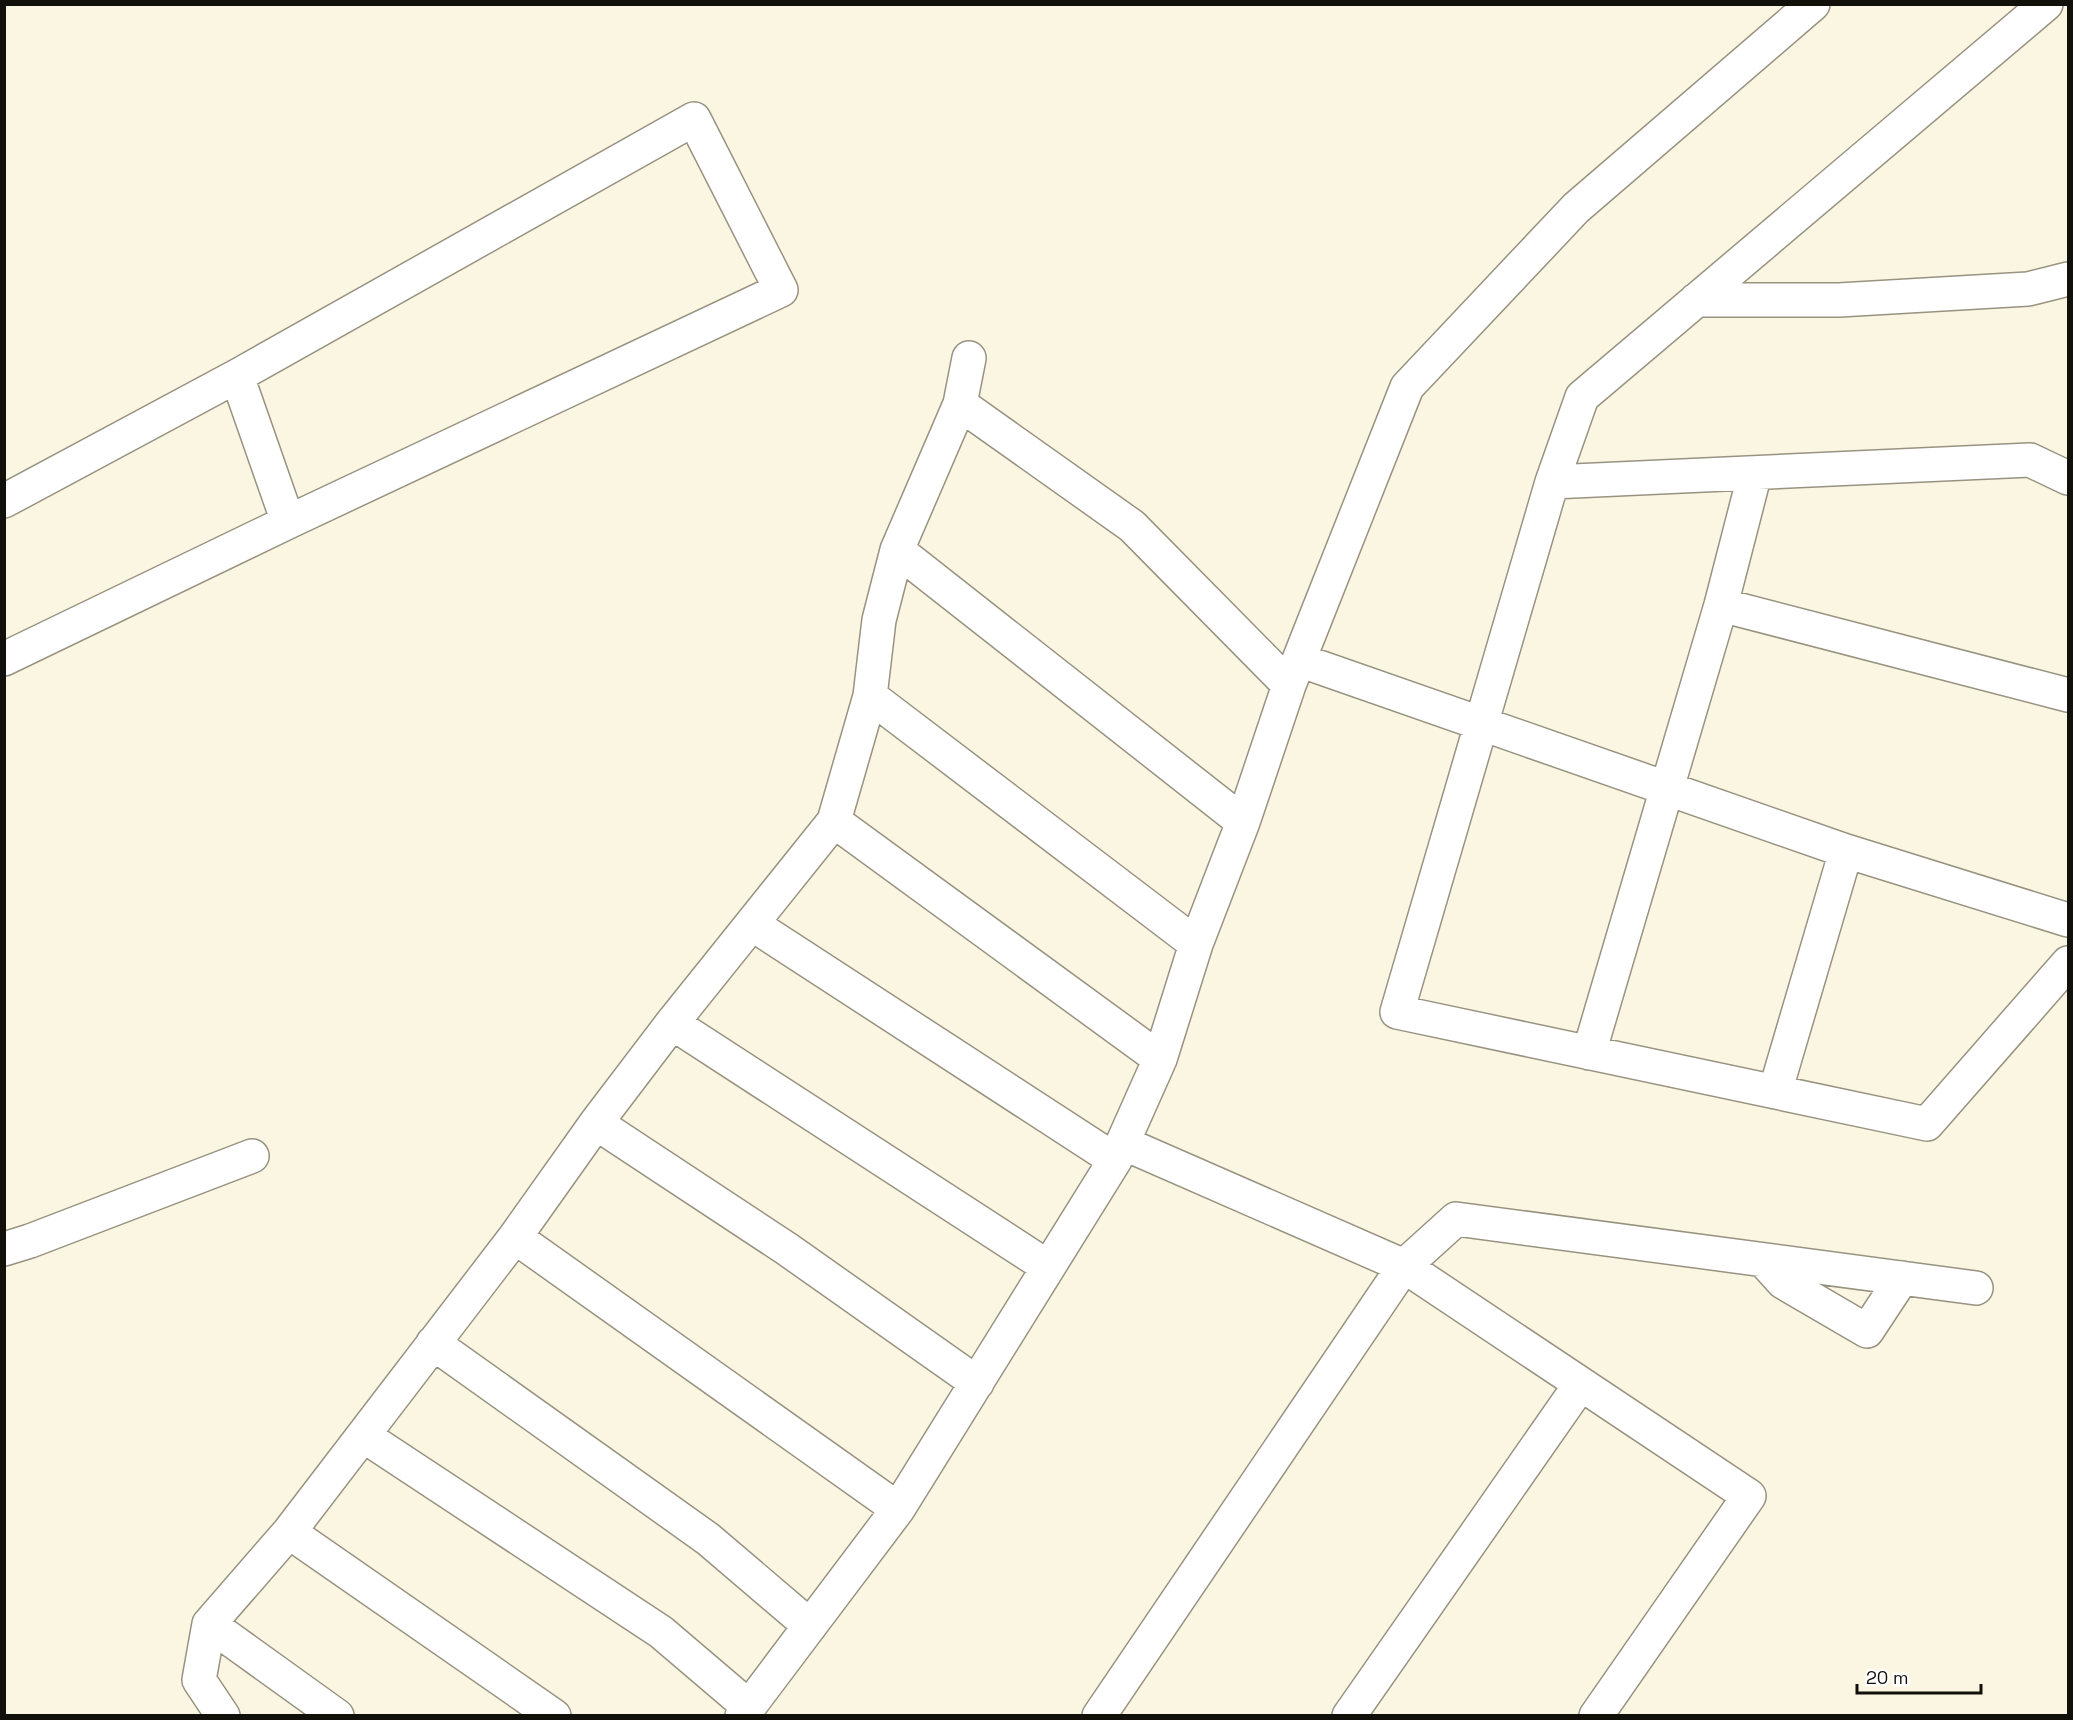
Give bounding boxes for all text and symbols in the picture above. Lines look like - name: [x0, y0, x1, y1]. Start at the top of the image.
- scale bar: [1857, 1657, 1982, 1695]
- text: 20 m: [1866, 1666, 1909, 1689]

